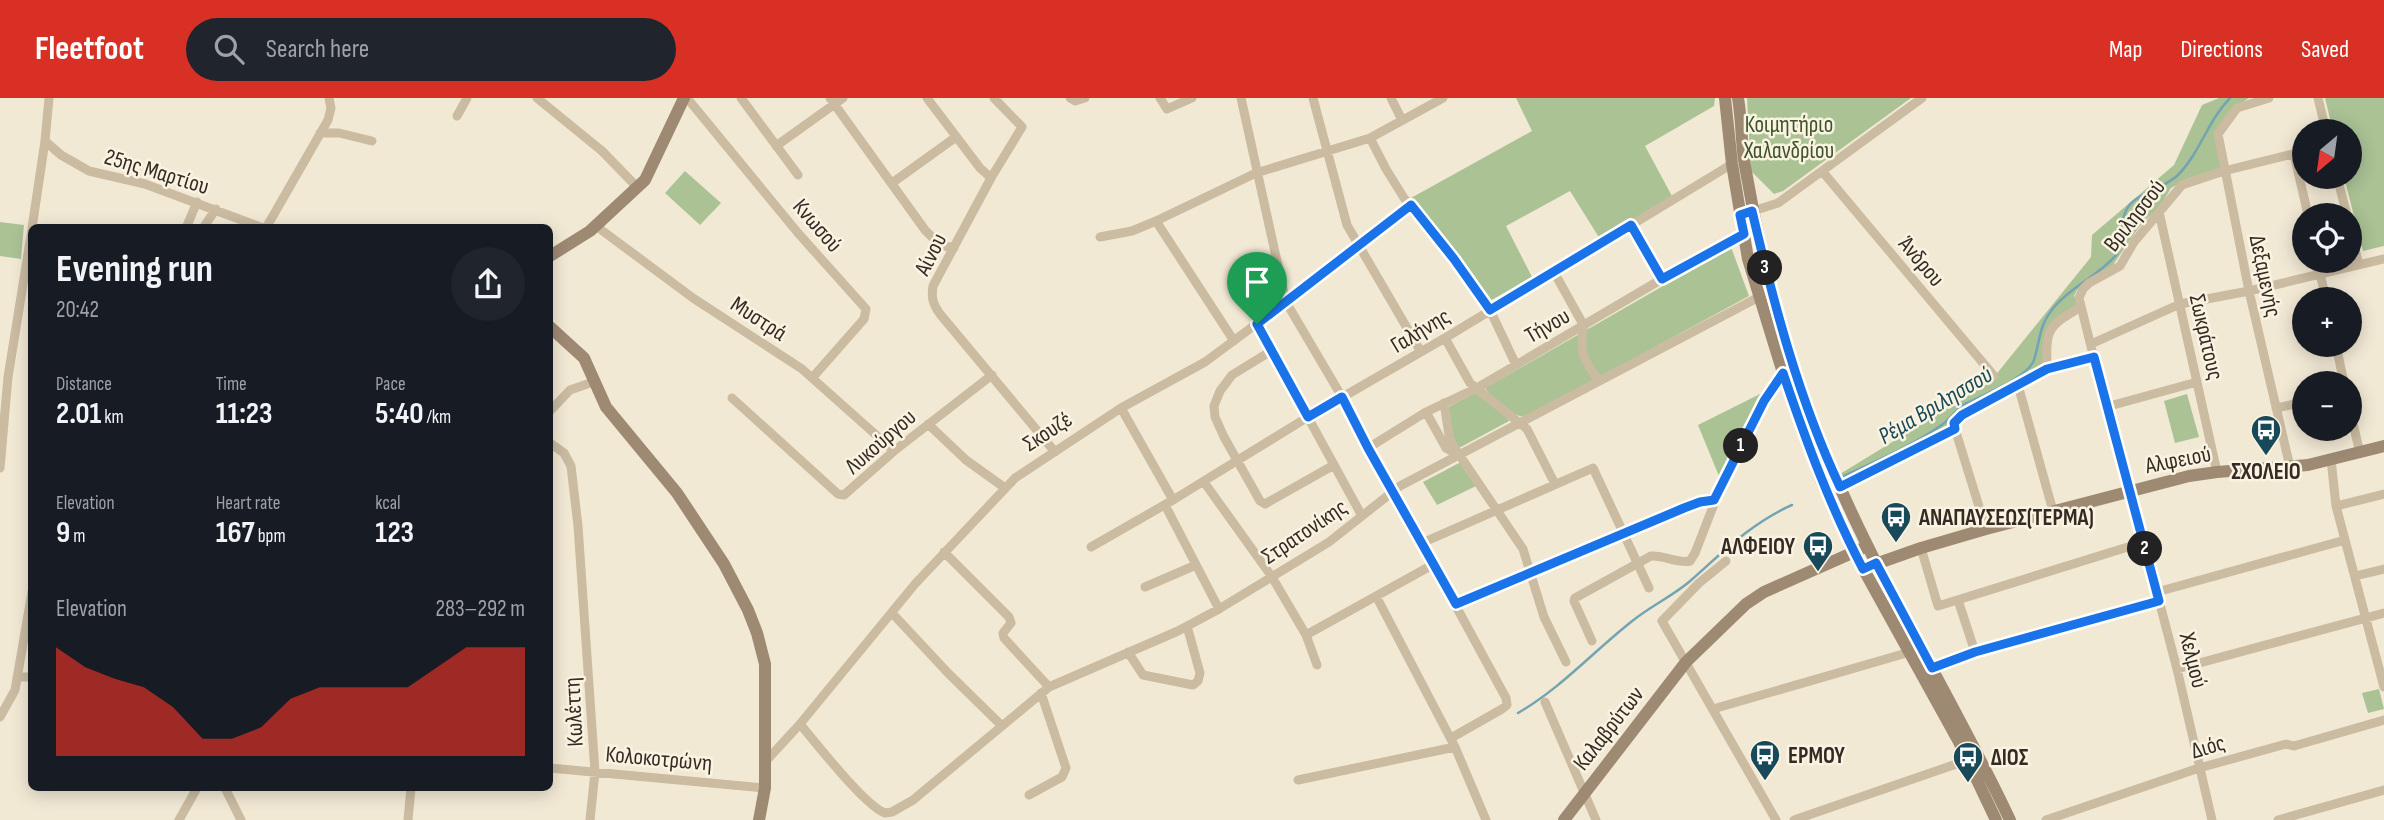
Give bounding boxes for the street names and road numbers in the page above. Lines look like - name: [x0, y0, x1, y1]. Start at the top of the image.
- street label: 25ης Μαρτίου: [101, 143, 212, 201]
- street label: Βριλησσού: [2098, 174, 2172, 257]
- street label: Κνωσού: [786, 193, 848, 258]
- street label: Αίνου: [908, 229, 953, 281]
- street label: Άνδρου: [1892, 231, 1950, 293]
- street label: Δεξαμενής: [2243, 233, 2287, 320]
- street label: Μυστρά: [725, 290, 792, 347]
- street label: Σωκράτους: [2183, 292, 2229, 383]
- street label: Γαλήνης: [1386, 302, 1455, 359]
- street label: Τήνου: [1520, 302, 1575, 350]
- street label: Λυκούργου: [839, 403, 922, 481]
- street label: Σκουζέ: [1018, 406, 1077, 458]
- street label: Αλφειού: [2142, 440, 2213, 480]
- street label: Στρατονίκης: [1257, 493, 1353, 571]
- street label: Χελμού: [2172, 629, 2213, 691]
- street label: Κωλέττη: [558, 677, 590, 747]
- street label: Καλαβρύτων: [1567, 681, 1650, 776]
- street label: Διός: [2188, 729, 2229, 765]
- street label: Κολοκοτρώνη: [604, 740, 713, 778]

